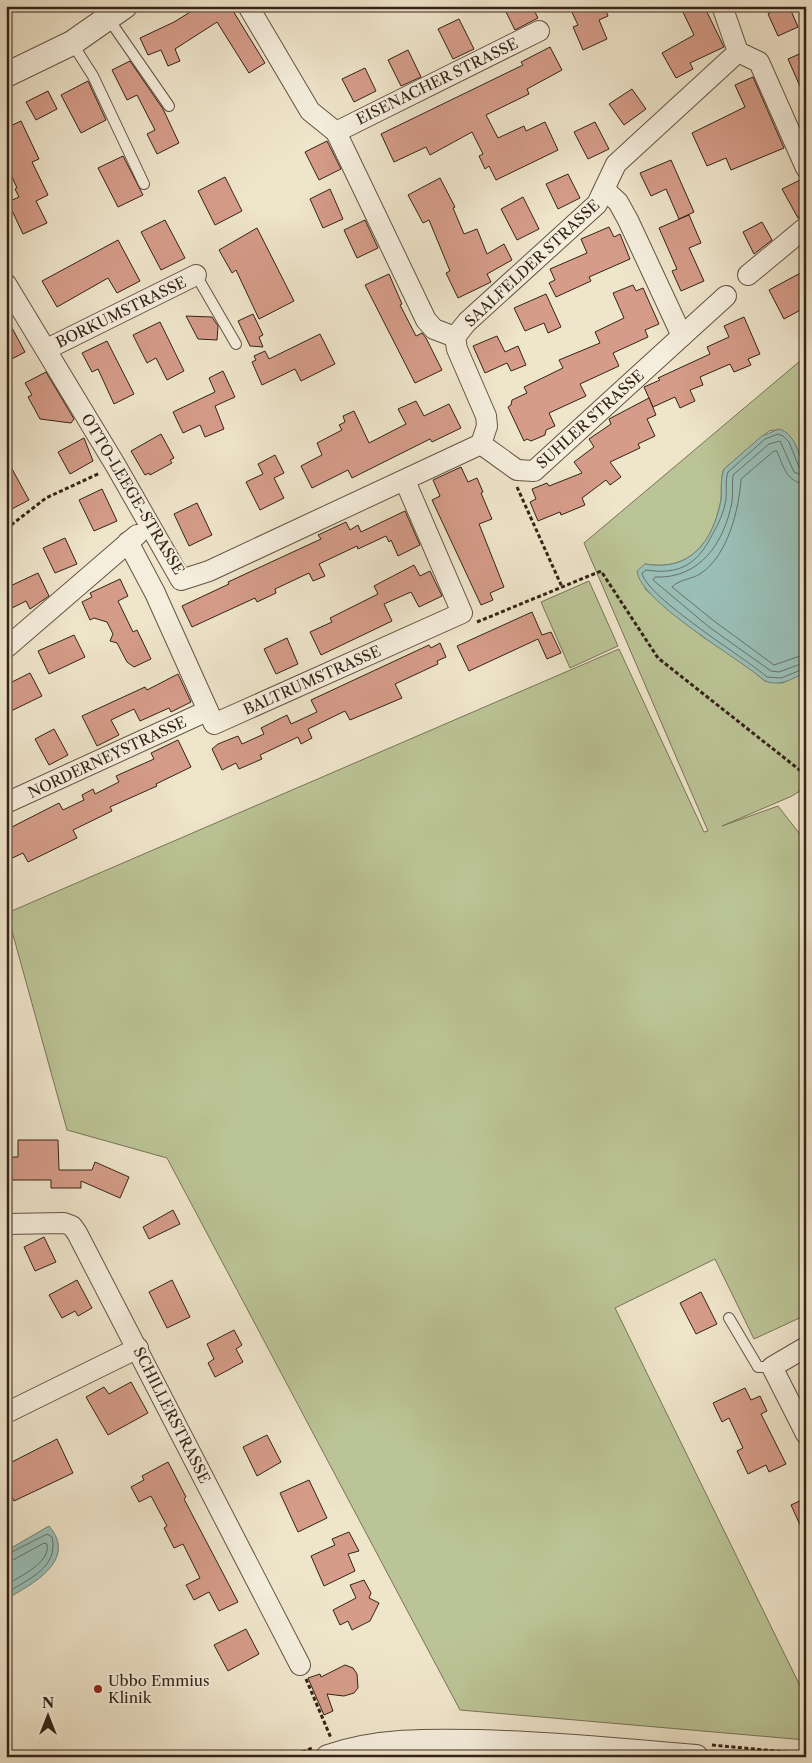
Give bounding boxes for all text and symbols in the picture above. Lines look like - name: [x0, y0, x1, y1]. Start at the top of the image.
- street label: EISENACHER STRASSE: [353, 33, 521, 129]
- street label: SAALFELDER STRASSE: [460, 195, 604, 331]
- street label: BORKUMSTRASSE: [53, 272, 189, 352]
- street label: SUHLER STRASSE: [532, 366, 648, 472]
- street label: OTTO-LEEGE-STRASSE: [77, 410, 189, 578]
- street label: BALTRUMSTRASSE: [240, 641, 384, 719]
- street label: NORDERNEYSTRASSE: [25, 712, 189, 802]
- street label: SCHILLERSTRASSE: [129, 1344, 215, 1486]
- place label: Ubbo Emmius Klinik: [108, 1671, 210, 1707]
- marker: Ubbo Emmius Klinik: [92, 1683, 104, 1695]
- north arrow: [22, 1690, 72, 1740]
- text: N: [42, 1694, 54, 1712]

